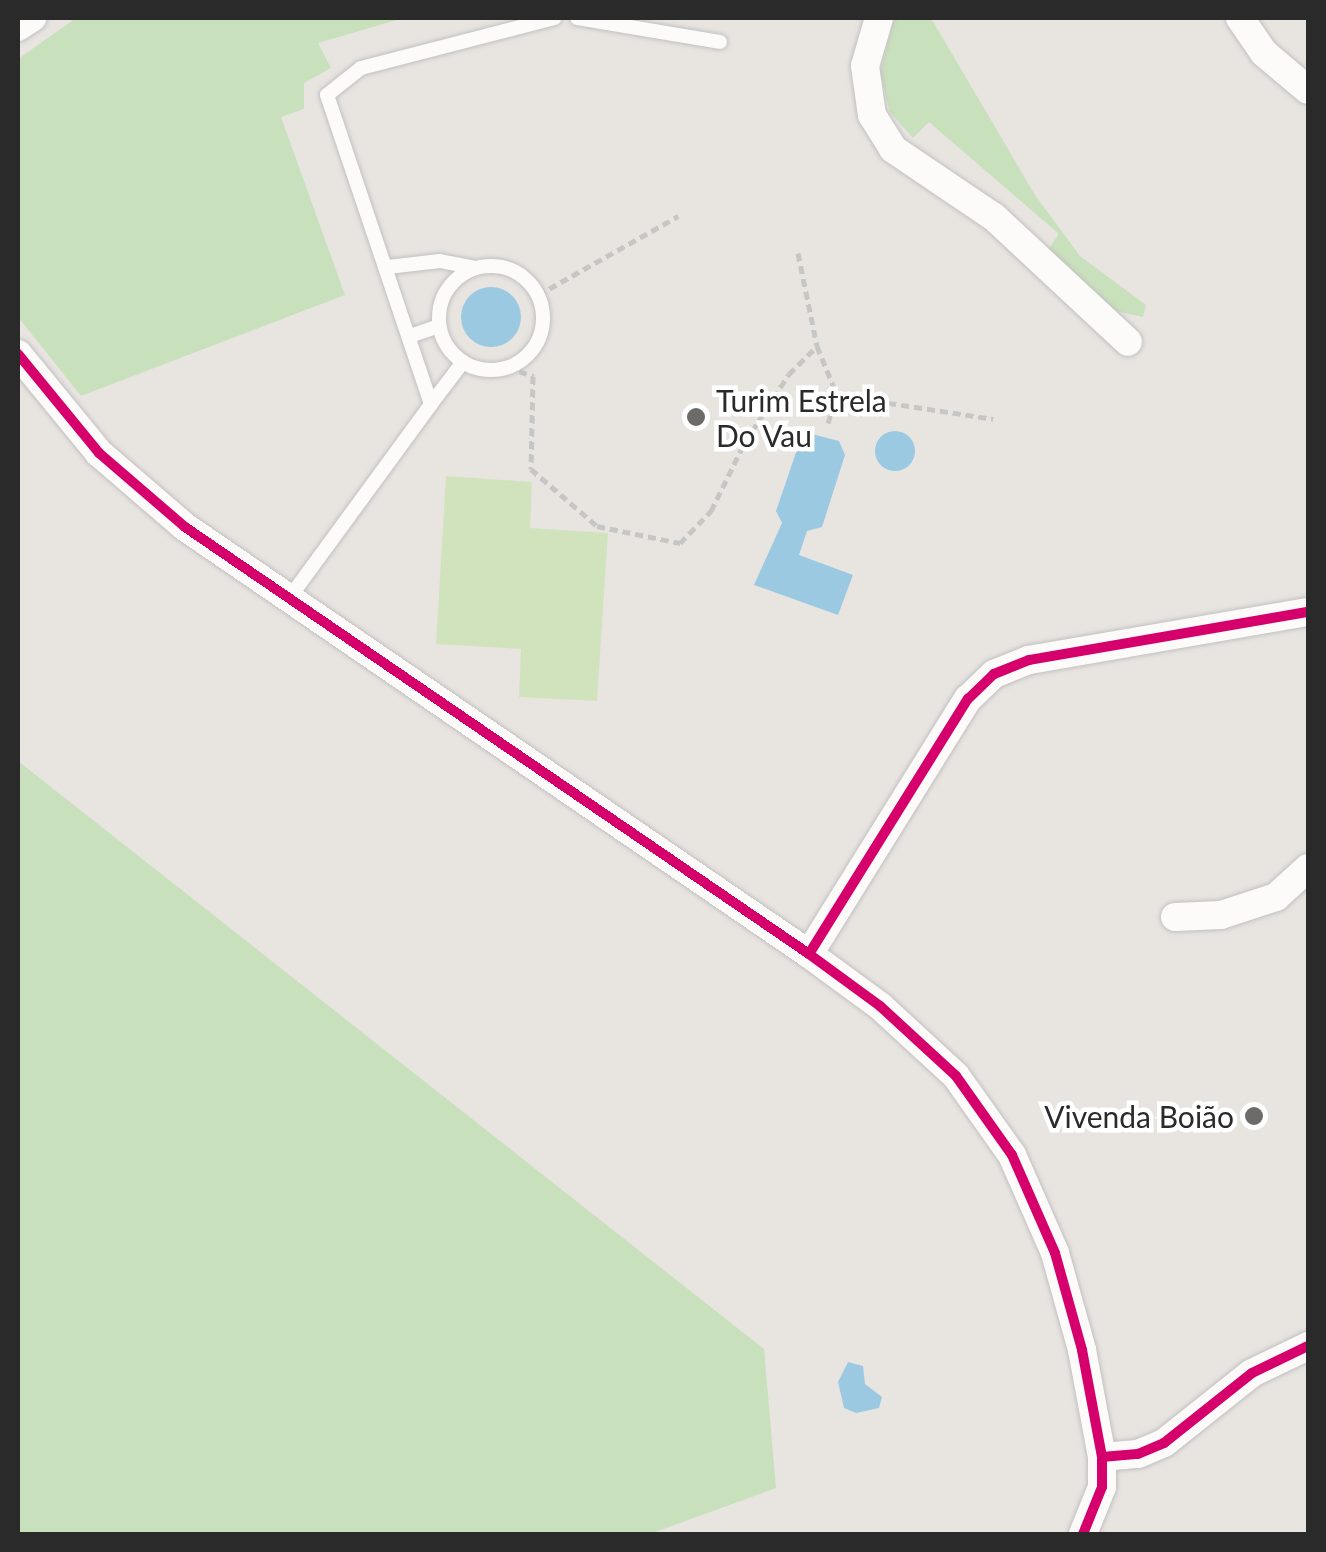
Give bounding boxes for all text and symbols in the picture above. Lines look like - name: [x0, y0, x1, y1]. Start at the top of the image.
- place label: Turim Estrela Do Vau: [716, 382, 887, 452]
- marker: Turim Estrela Do Vau: [685, 406, 707, 428]
- place label: Vivenda Boião: [1044, 1098, 1234, 1134]
- marker: Vivenda Boião: [1243, 1105, 1265, 1127]

